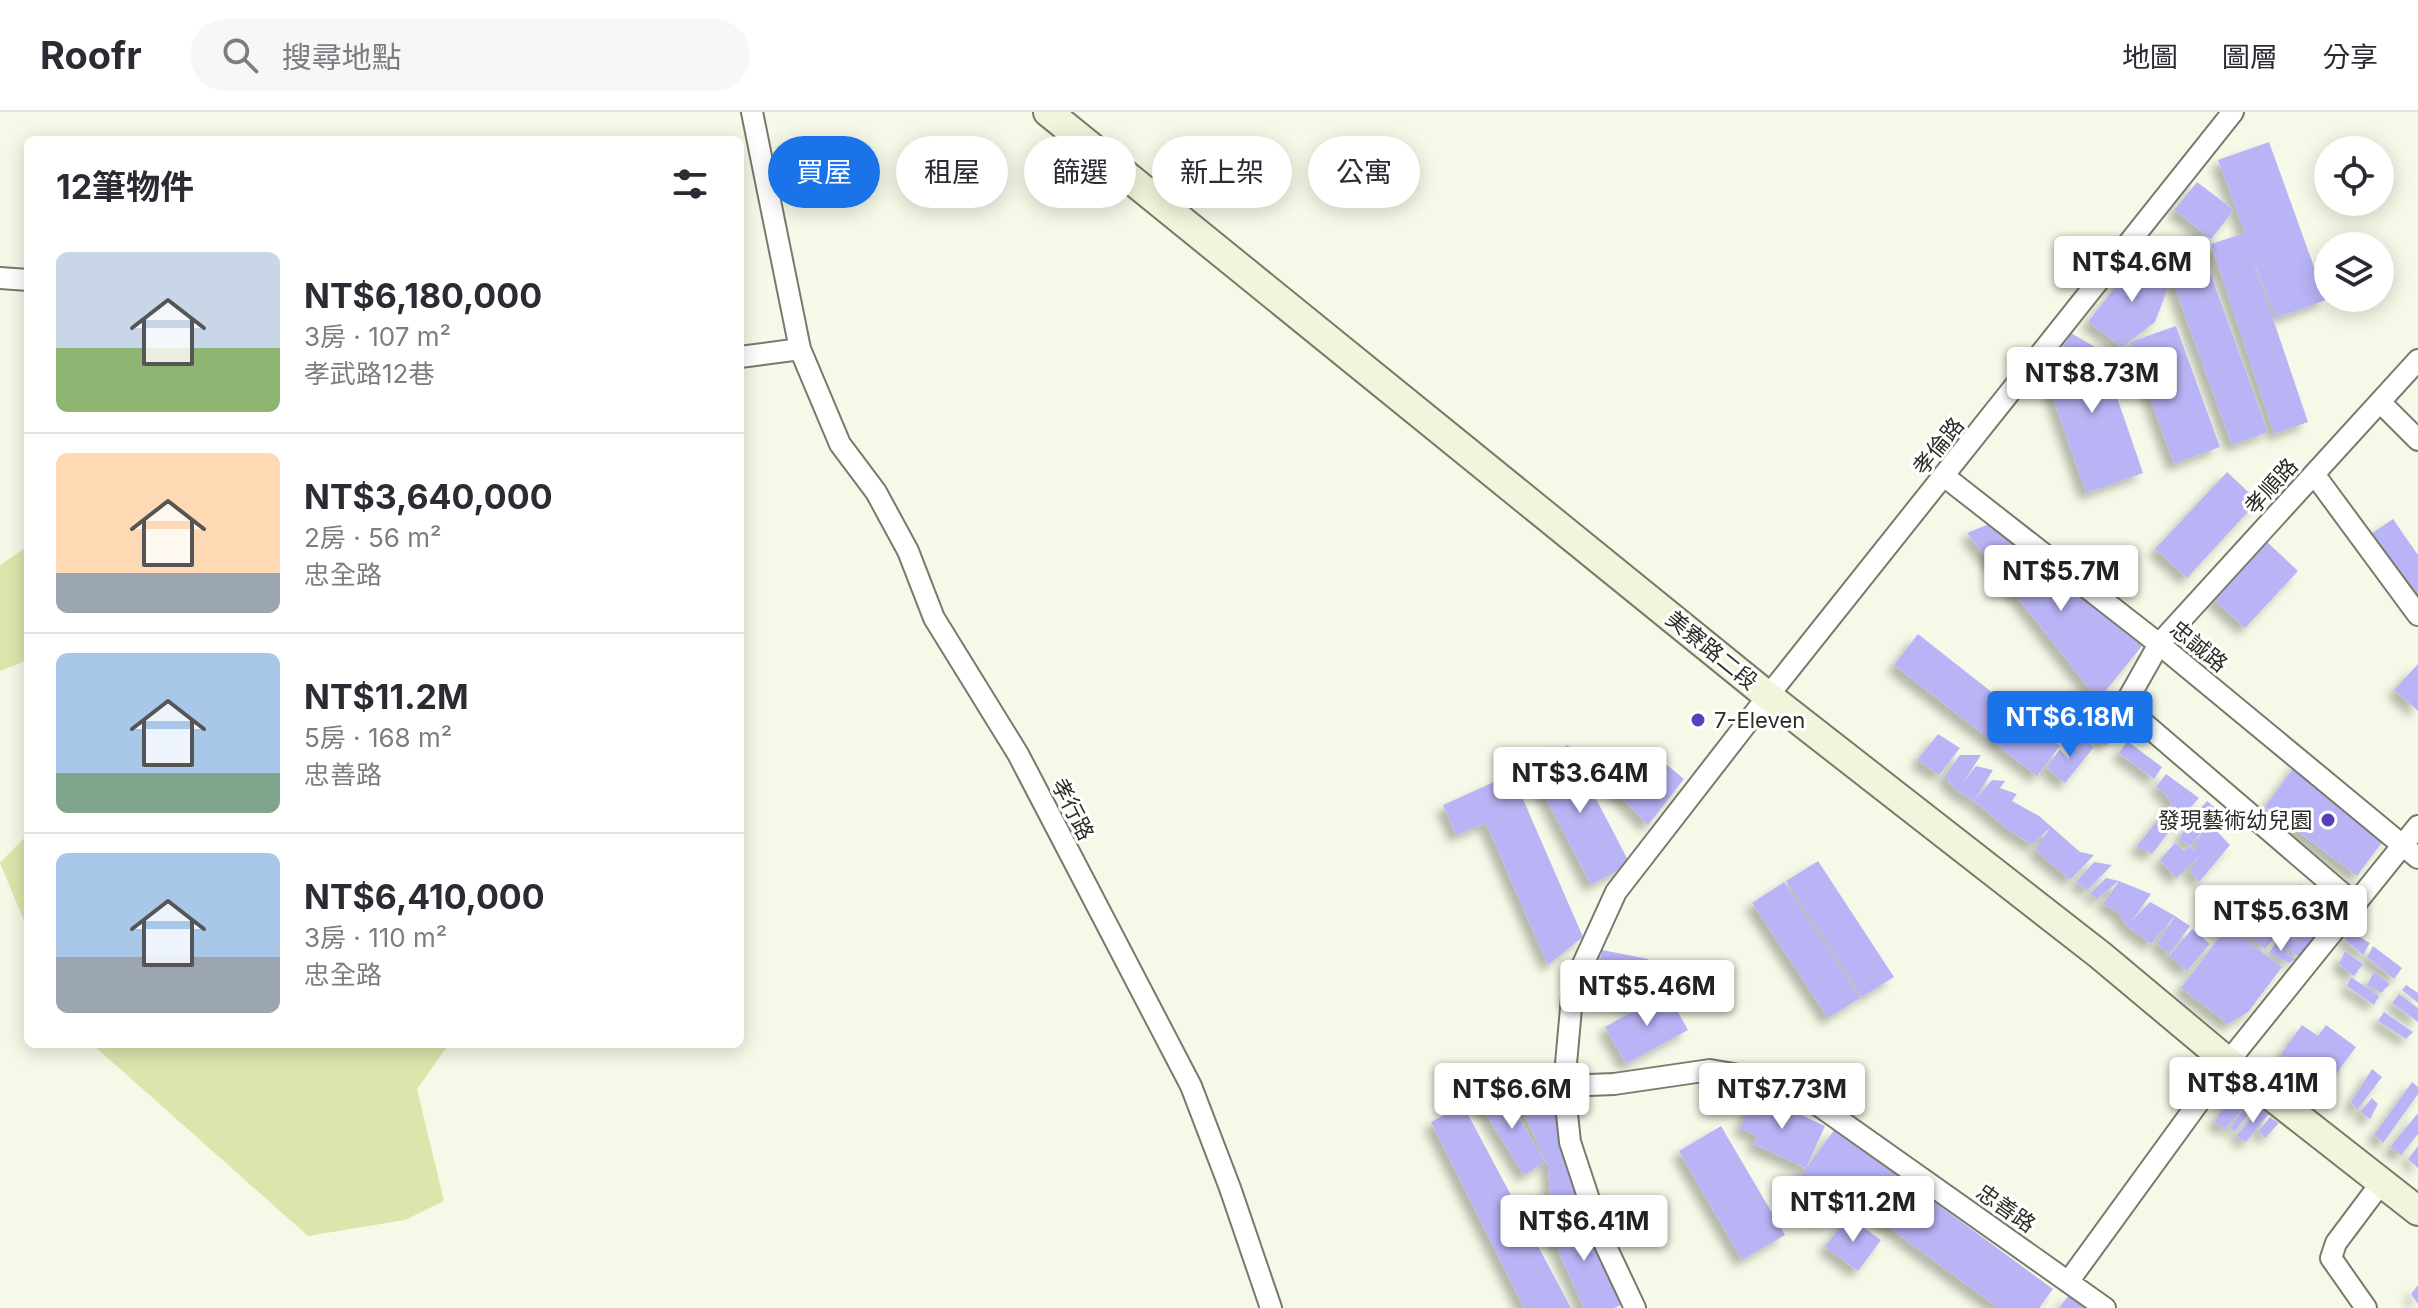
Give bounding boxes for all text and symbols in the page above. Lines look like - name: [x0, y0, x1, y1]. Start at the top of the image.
- search box: [190, 19, 750, 91]
- text: Roofr: [40, 32, 142, 78]
- icon: search: [218, 33, 262, 77]
- text: 搜尋地點: [282, 39, 402, 75]
- text: 地圖: [2122, 40, 2178, 74]
- text: 圖層: [2222, 40, 2278, 74]
- text: 分享: [2322, 40, 2378, 74]
- chip: 買屋: [768, 136, 880, 208]
- chip: 租屋: [896, 136, 1008, 208]
- chip: 篩選: [1024, 136, 1136, 208]
- chip: 新上架: [1152, 136, 1292, 208]
- chip: 公寓: [1308, 136, 1420, 208]
- map controls: [2314, 136, 2394, 312]
- button: locate: [2314, 136, 2394, 216]
- icon: filters: [668, 162, 712, 206]
- text: 12筆物件: [56, 166, 194, 207]
- button: layers: [2314, 232, 2394, 312]
- pin: NT$4.6M: [2058, 236, 2206, 304]
- text: NT$4.6M: [2072, 246, 2192, 277]
- text: NT$6,180,000: [304, 275, 542, 316]
- icon: home: [120, 284, 216, 380]
- text: 3房 · 107 m²: [304, 321, 451, 352]
- pin: NT$8.73M: [2009, 347, 2175, 415]
- text: NT$8.73M: [2025, 357, 2159, 388]
- text: 孝武路12巷: [304, 358, 434, 389]
- street label: 孝倫路: [1907, 412, 1969, 480]
- street label: 孝順路: [2239, 453, 2303, 519]
- text: NT$3,640,000: [304, 476, 553, 517]
- icon: home: [120, 485, 216, 581]
- text: 2房 · 56 m²: [304, 522, 441, 553]
- pin: NT$5.7M: [1987, 545, 2135, 613]
- text: NT$5.7M: [2002, 555, 2120, 586]
- text: 忠全路: [304, 559, 382, 590]
- street label: 美寮路二段: [1661, 605, 1763, 695]
- street label: 忠誠路: [2165, 615, 2233, 677]
- text: NT$11.2M: [304, 676, 469, 717]
- icon: home: [120, 685, 216, 781]
- pin: NT$6.18M: [1987, 691, 2153, 759]
- text: NT$6.18M: [2006, 701, 2135, 732]
- place label: 7-Eleven: [1714, 707, 1805, 733]
- marker: 7-Eleven: [1689, 711, 1707, 729]
- text: 5房 · 168 m²: [304, 722, 452, 753]
- pin: NT$3.64M: [1497, 747, 1663, 815]
- text: NT$3.64M: [1511, 757, 1649, 788]
- text: 忠善路: [304, 759, 382, 790]
- street label: 孝行路: [1046, 774, 1100, 844]
- place label: 發現藝術幼兒園: [2158, 807, 2312, 833]
- marker: 發現藝術幼兒園: [2319, 811, 2337, 829]
- text: NT$6,410,000: [304, 876, 545, 917]
- icon: home: [120, 885, 216, 981]
- pin: NT$5.63M: [2198, 885, 2364, 953]
- text: NT$5.63M: [2213, 895, 2349, 926]
- text: 3房 · 110 m²: [304, 922, 447, 953]
- text: 忠全路: [304, 959, 382, 990]
- pin: NT$5.46M: [1564, 960, 1730, 1028]
- text: NT$5.46M: [1578, 970, 1716, 1001]
- pin: NT$8.41M: [2170, 1057, 2336, 1125]
- pin: NT$6.6M: [1438, 1063, 1586, 1131]
- pin: NT$7.73M: [1699, 1063, 1865, 1131]
- text: NT$8.41M: [2187, 1067, 2319, 1098]
- text: NT$6.6M: [1452, 1073, 1572, 1104]
- text: NT$7.73M: [1717, 1073, 1847, 1104]
- pin: NT$11.2M: [1770, 1176, 1936, 1244]
- street label: 忠善路: [1972, 1178, 2040, 1238]
- text: NT$11.2M: [1790, 1186, 1916, 1217]
- pin: NT$6.41M: [1501, 1195, 1667, 1263]
- text: NT$6.41M: [1518, 1205, 1650, 1236]

